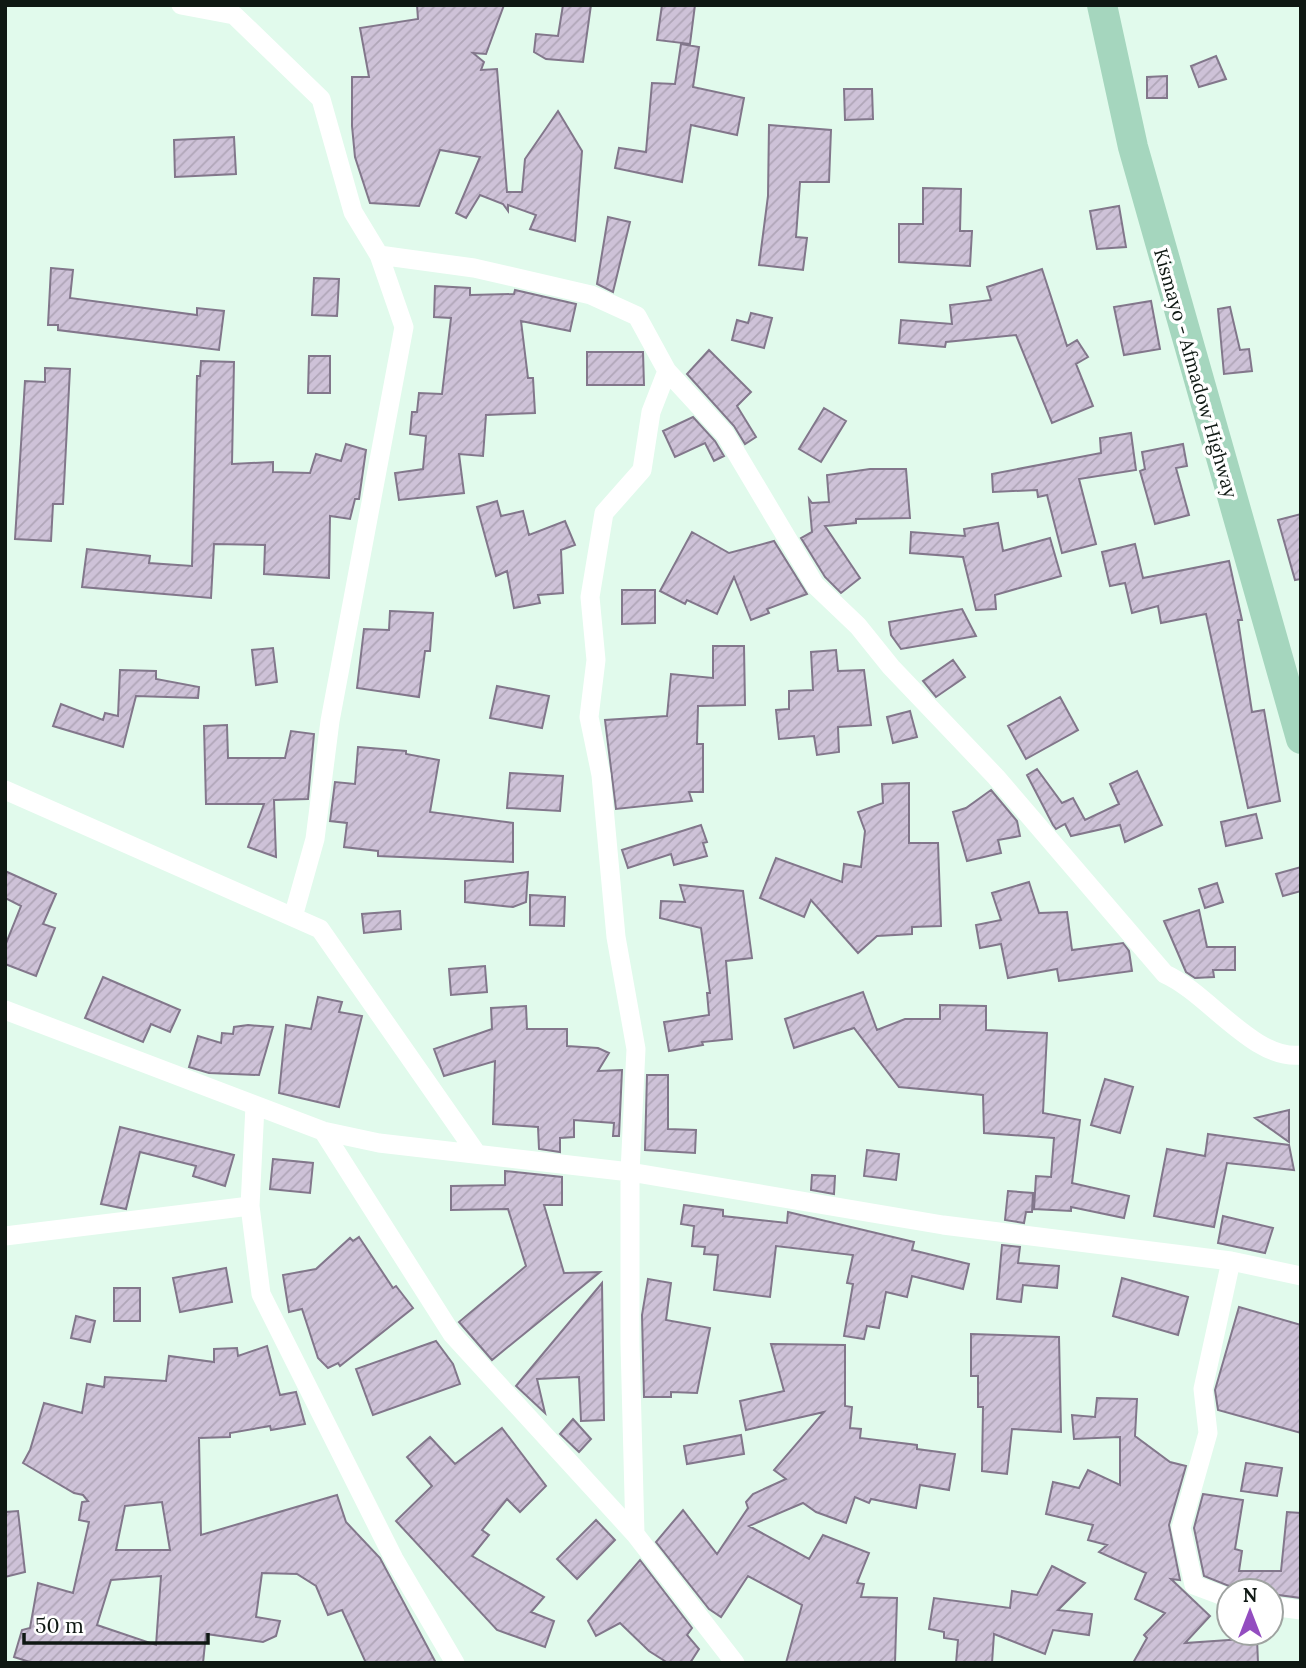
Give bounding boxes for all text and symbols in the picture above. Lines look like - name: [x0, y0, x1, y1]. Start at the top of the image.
- street label: Kismayo - Afmadow Highway: [1149, 245, 1243, 501]
- north arrow: [1215, 1577, 1285, 1647]
- text: N: [1243, 1583, 1258, 1607]
- scale bar: [24, 1602, 208, 1646]
- text: 50 m: [35, 1612, 84, 1639]

